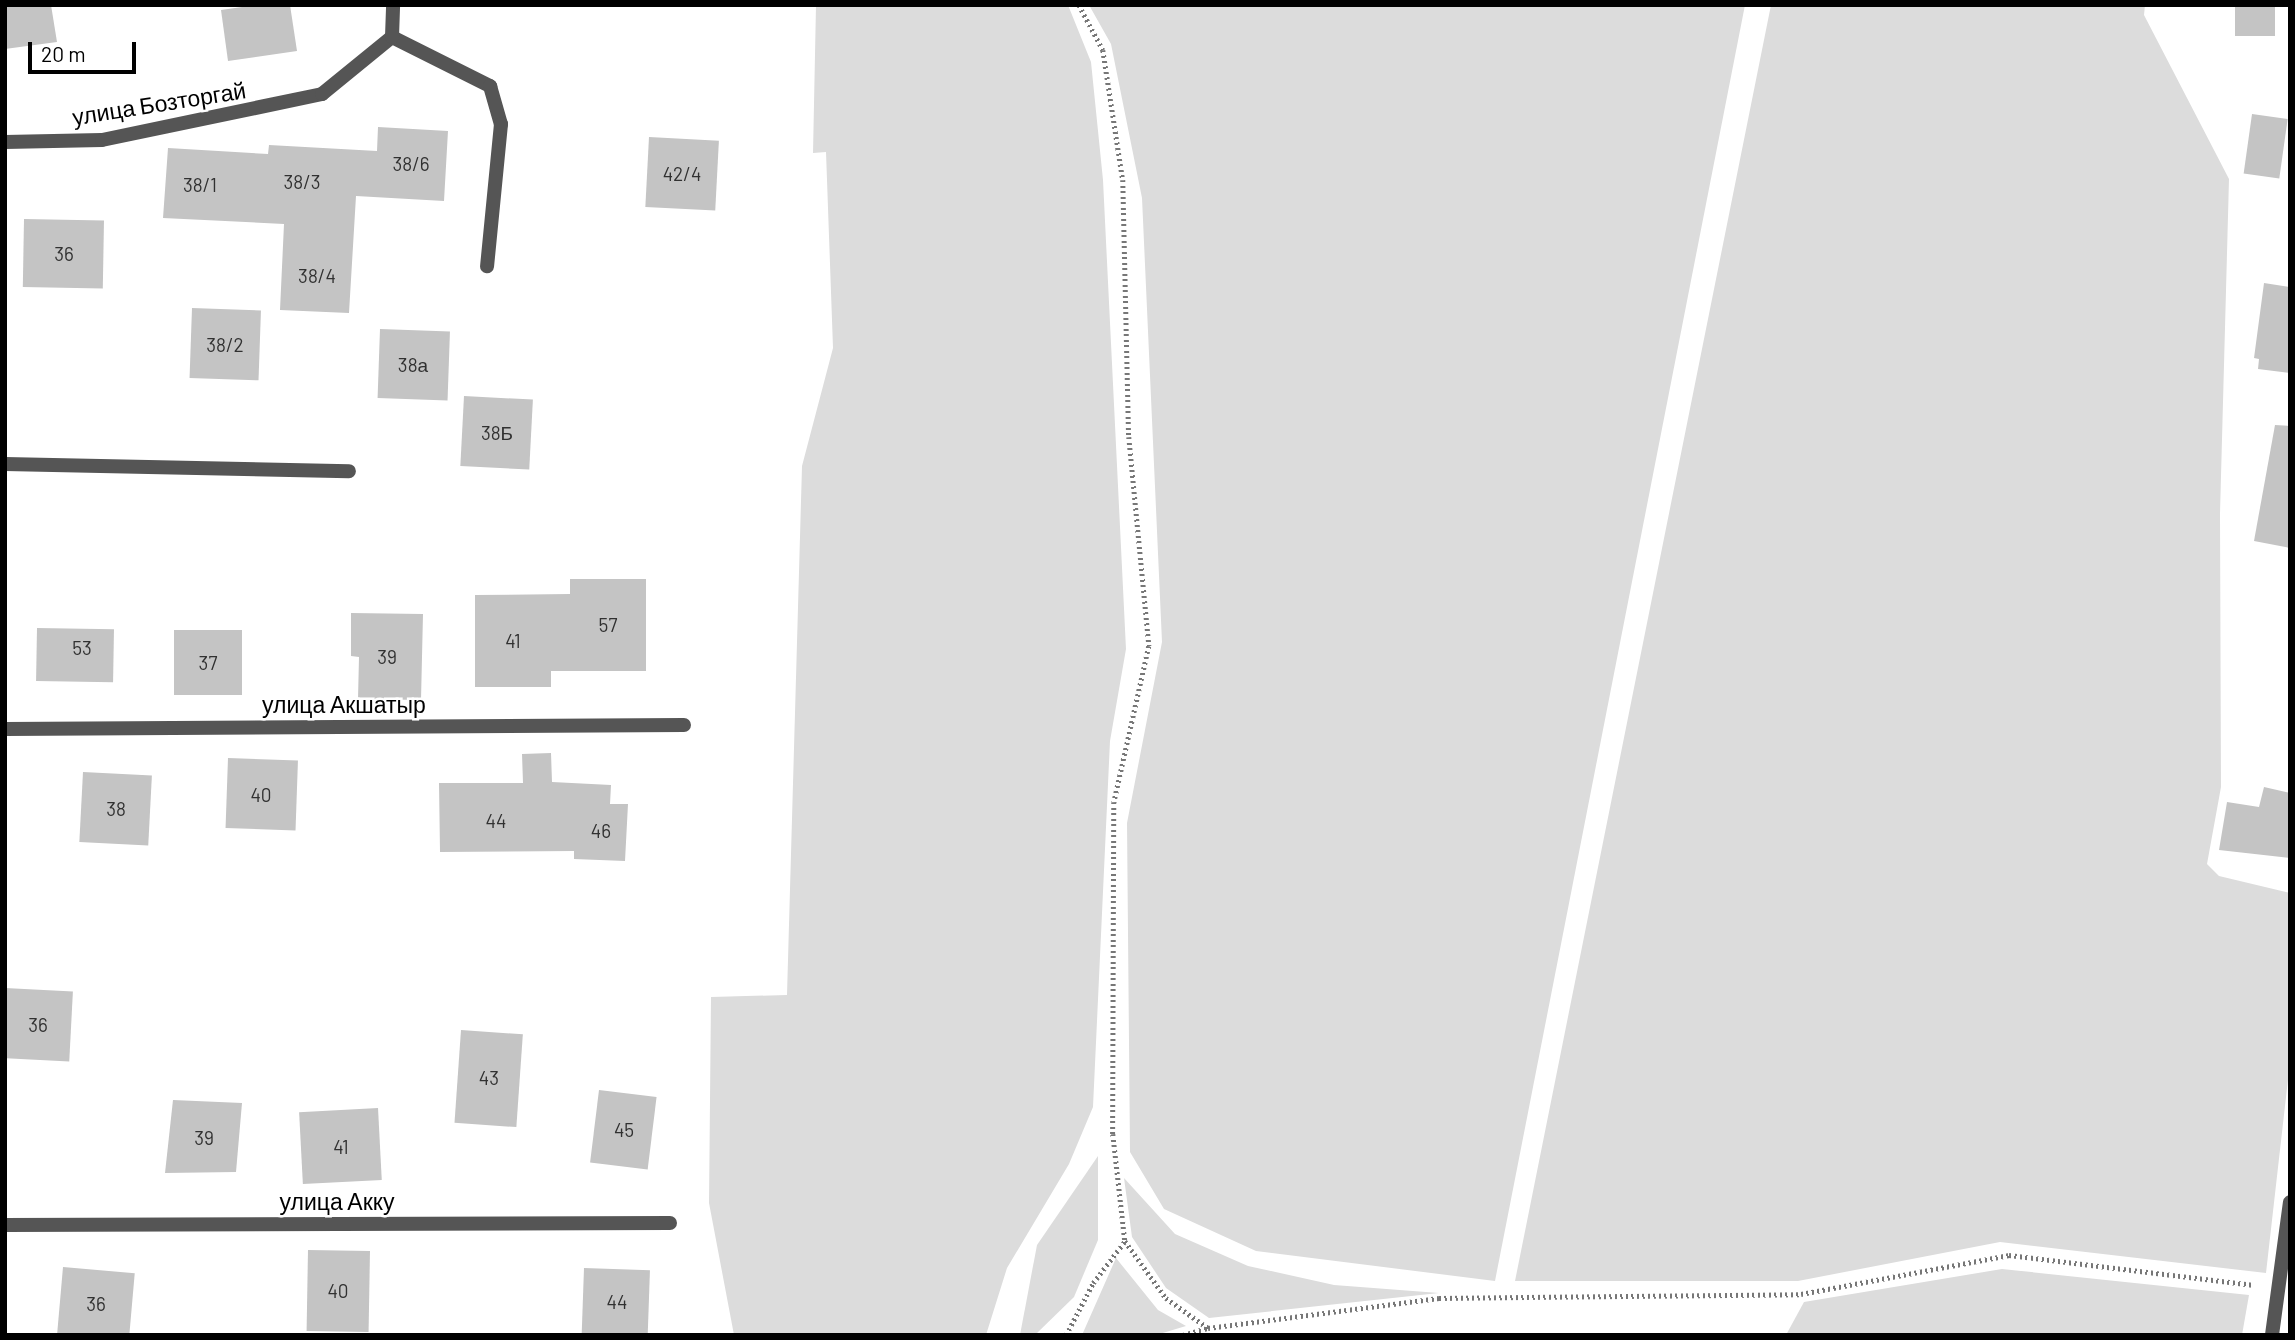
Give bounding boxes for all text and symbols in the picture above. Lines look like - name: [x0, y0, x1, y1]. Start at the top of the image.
- scale bar: [32, 28, 140, 72]
- text: 20 m: [41, 41, 86, 66]
- street label: улица Бозторгай: [70, 76, 248, 130]
- house number: 38/6: [392, 153, 430, 175]
- house number: 42/4: [663, 163, 701, 185]
- house number: 38/3: [283, 171, 321, 193]
- house number: 38/1: [183, 174, 217, 196]
- house number: 36: [54, 243, 74, 265]
- house number: 38/4: [298, 265, 336, 287]
- house number: 38/2: [206, 334, 244, 356]
- house number: 38а: [398, 354, 428, 376]
- house number: 38Б: [481, 422, 513, 444]
- house number: 57: [599, 614, 617, 636]
- house number: 41: [505, 630, 521, 652]
- house number: 53: [72, 637, 92, 659]
- house number: 39: [377, 646, 397, 668]
- house number: 37: [199, 652, 217, 674]
- street label: улица Акшатыр: [262, 690, 426, 718]
- house number: 40: [250, 784, 272, 806]
- house number: 38: [106, 798, 126, 820]
- house number: 44: [486, 810, 506, 832]
- house number: 46: [591, 820, 611, 842]
- house number: 36: [28, 1014, 48, 1036]
- house number: 43: [479, 1067, 499, 1089]
- house number: 45: [614, 1119, 634, 1141]
- house number: 39: [194, 1127, 214, 1149]
- house number: 41: [333, 1136, 349, 1158]
- street label: улица Акку: [279, 1187, 395, 1215]
- house number: 40: [327, 1280, 349, 1302]
- house number: 44: [607, 1291, 627, 1313]
- house number: 36: [86, 1293, 106, 1315]

